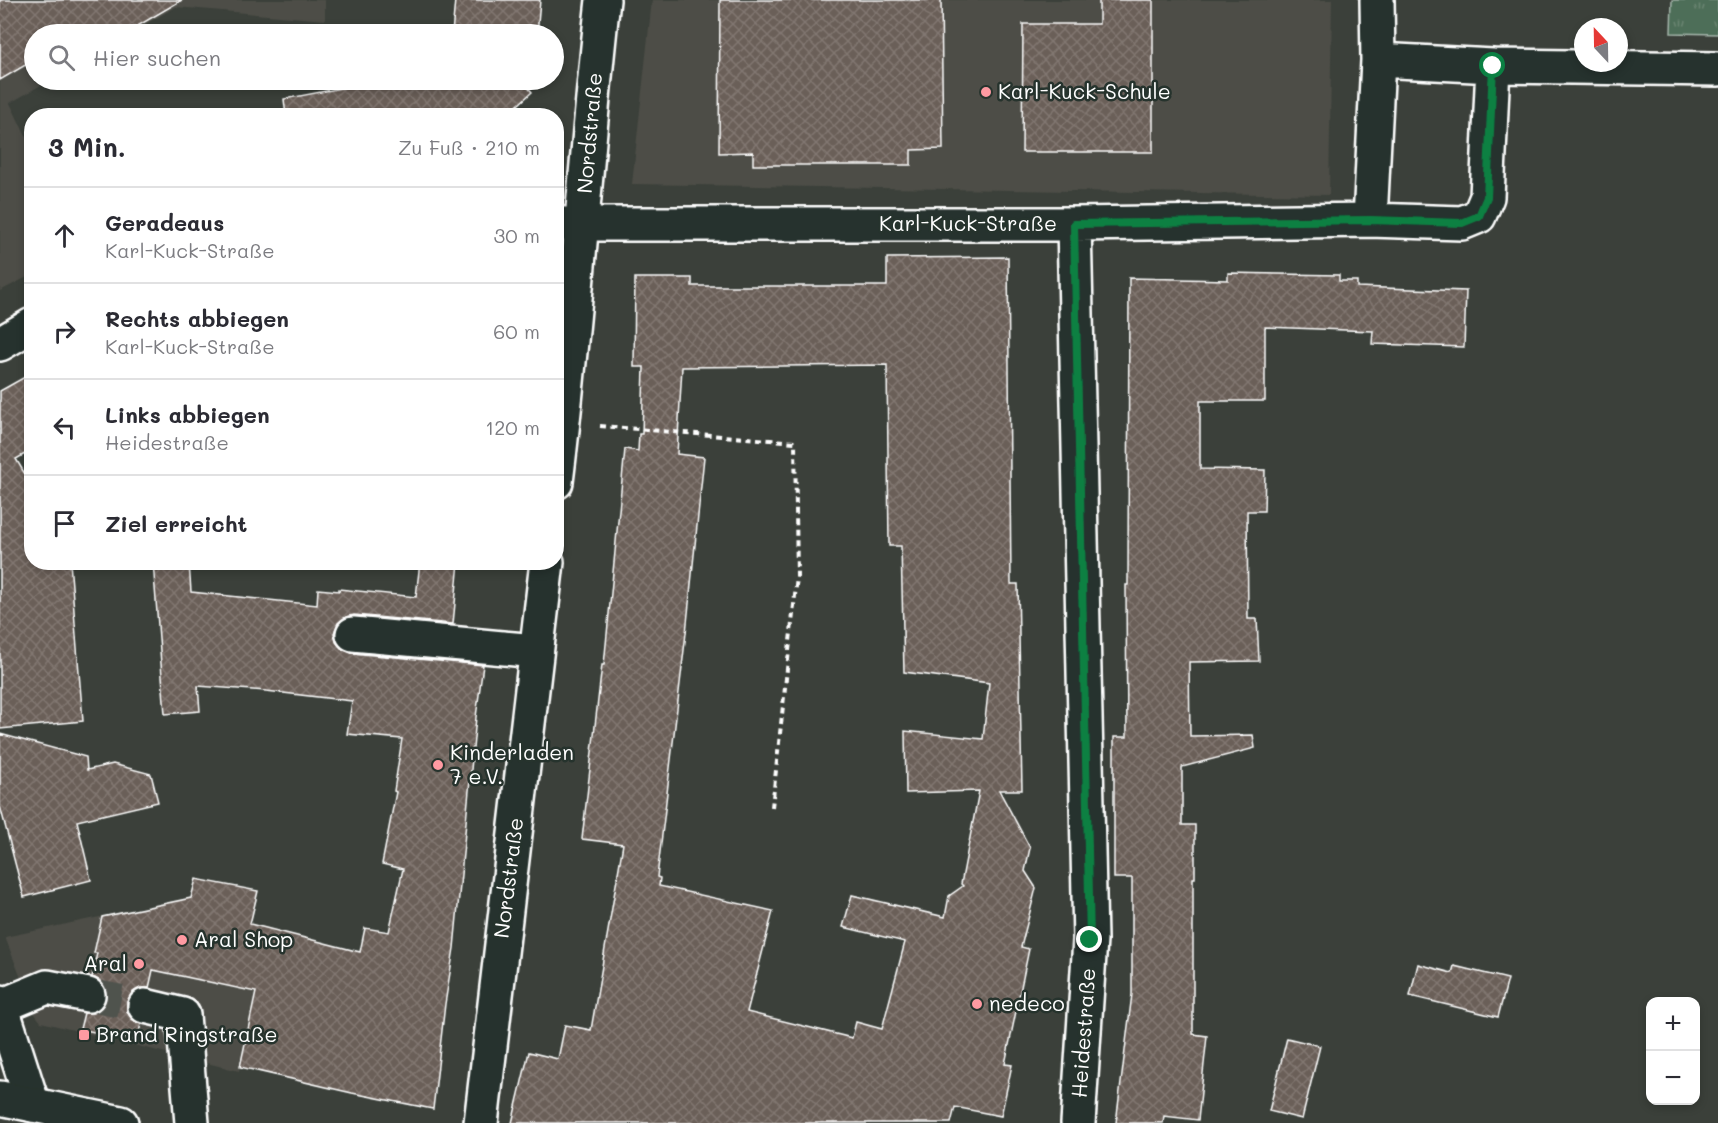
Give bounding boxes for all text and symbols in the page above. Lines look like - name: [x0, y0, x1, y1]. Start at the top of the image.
- north arrow: [1574, 18, 1628, 72]
- search box: [24, 24, 564, 90]
- icon: search: [45, 41, 78, 74]
- text: Hier suchen: [93, 43, 221, 72]
- route start: [1479, 52, 1505, 78]
- street label: Nordstraße: [570, 71, 607, 194]
- place label: Karl-Kuck-Schule: [998, 77, 1171, 104]
- marker: Karl-Kuck-Schule: [979, 85, 993, 99]
- text: 3 Min.: [48, 130, 126, 164]
- text: Zu Fuß · 210 m: [398, 134, 540, 160]
- text: Geradeaus: [105, 208, 224, 237]
- street label: Karl-Kuck-Straße: [879, 209, 1057, 236]
- icon: ahead: [48, 219, 81, 252]
- text: 30 m: [494, 222, 540, 248]
- text: Karl-Kuck-Straße: [105, 237, 275, 263]
- text: Rechts abbiegen: [105, 304, 289, 333]
- icon: right: [48, 315, 81, 348]
- text: 60 m: [493, 318, 540, 344]
- text: Karl-Kuck-Straße: [105, 333, 275, 359]
- text: Links abbiegen: [105, 400, 270, 429]
- icon: left: [48, 411, 81, 444]
- text: 120 m: [485, 414, 540, 440]
- text: Heidestraße: [105, 429, 229, 455]
- icon: arrive: [48, 507, 81, 540]
- text: Ziel erreicht: [105, 509, 247, 538]
- place label: Kinderladen 7 e.V.: [450, 738, 574, 789]
- marker: Kinderladen 7 e.V.: [431, 758, 445, 772]
- street label: Nordstraße: [487, 816, 528, 940]
- place label: Aral Shop: [194, 925, 293, 952]
- route end: [1076, 926, 1102, 952]
- marker: Aral Shop: [175, 933, 189, 947]
- place label: Aral: [84, 949, 127, 976]
- marker: Aral: [132, 957, 146, 971]
- street label: Heidestraße: [1064, 967, 1101, 1099]
- place label: nedeco: [989, 989, 1065, 1016]
- marker: nedeco: [970, 997, 984, 1011]
- map controls: [1646, 997, 1700, 1105]
- button: +: [1646, 997, 1700, 1051]
- place label: Brand Ringstraße: [96, 1020, 277, 1047]
- marker: Brand Ringstraße: [77, 1028, 91, 1042]
- button: −: [1646, 1051, 1700, 1105]

